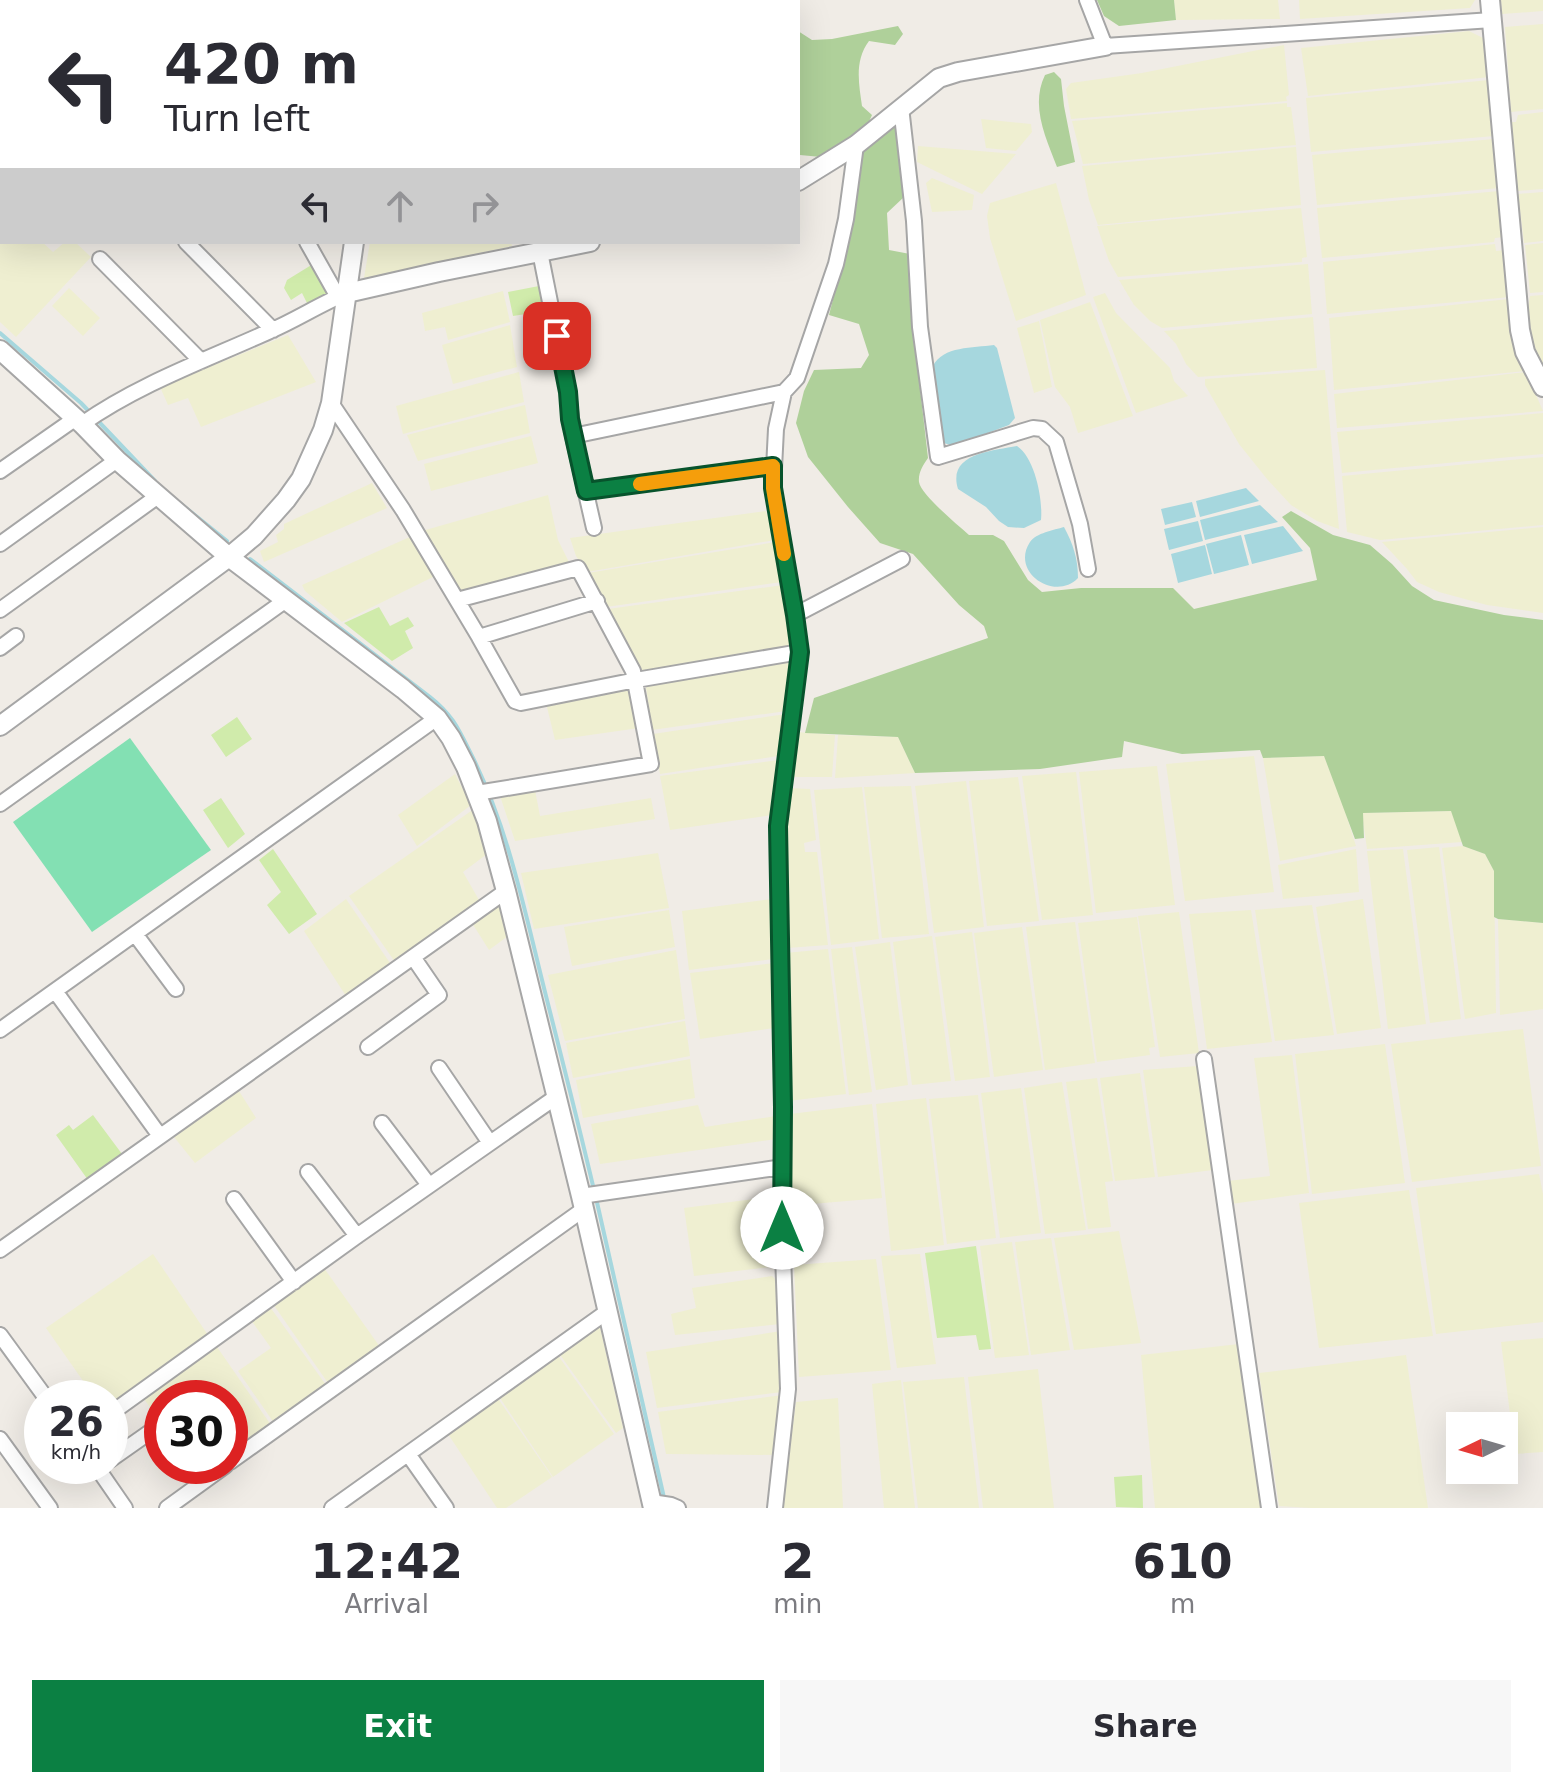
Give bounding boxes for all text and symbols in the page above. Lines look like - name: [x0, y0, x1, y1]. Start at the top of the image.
- text: 420 m: [164, 31, 359, 96]
- icon: left: [32, 32, 136, 136]
- text: Turn left: [164, 98, 310, 139]
- icon: left: [294, 184, 338, 228]
- icon: ahead: [378, 184, 422, 228]
- icon: right: [462, 184, 506, 228]
- pin: [523, 302, 591, 370]
- icon: arrive: [535, 314, 579, 358]
- position arrow: [740, 1186, 824, 1270]
- speed limit sign: 30: [144, 1380, 248, 1484]
- text: 26: [48, 1399, 104, 1445]
- north arrow: [1446, 1412, 1518, 1484]
- map controls: [1446, 1412, 1518, 1484]
- text: km/h: [51, 1440, 101, 1464]
- text: 12:42: [310, 1533, 463, 1589]
- text: 2: [781, 1533, 814, 1589]
- text: 610: [1133, 1533, 1233, 1589]
- text: Arrival: [344, 1589, 429, 1619]
- text: min: [773, 1589, 822, 1619]
- text: m: [1170, 1589, 1195, 1619]
- button: Exit: [32, 1680, 764, 1772]
- button: Share: [780, 1680, 1511, 1772]

